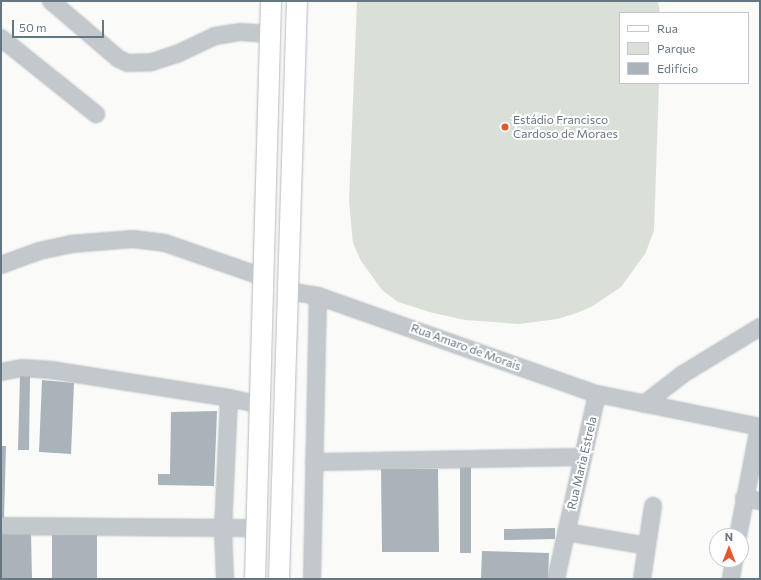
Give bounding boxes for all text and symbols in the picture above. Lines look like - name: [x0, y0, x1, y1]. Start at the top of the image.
- scale bar: [14, 12, 106, 38]
- legend: [619, 12, 749, 84]
- text: 50 m: [19, 20, 47, 34]
- text: Rua: [657, 21, 678, 35]
- text: Parque: [657, 41, 695, 55]
- text: Edifício: [657, 61, 698, 75]
- place label: Estádio Francisco Cardoso de Moraes: [513, 113, 618, 141]
- marker: Estádio Francisco Cardoso de Moraes: [500, 122, 510, 132]
- street label: Rua Amaro de Morais: [409, 320, 523, 374]
- street label: Rua Maria Estrela: [564, 415, 600, 511]
- north arrow: [709, 528, 749, 568]
- text: N: [725, 530, 733, 543]

